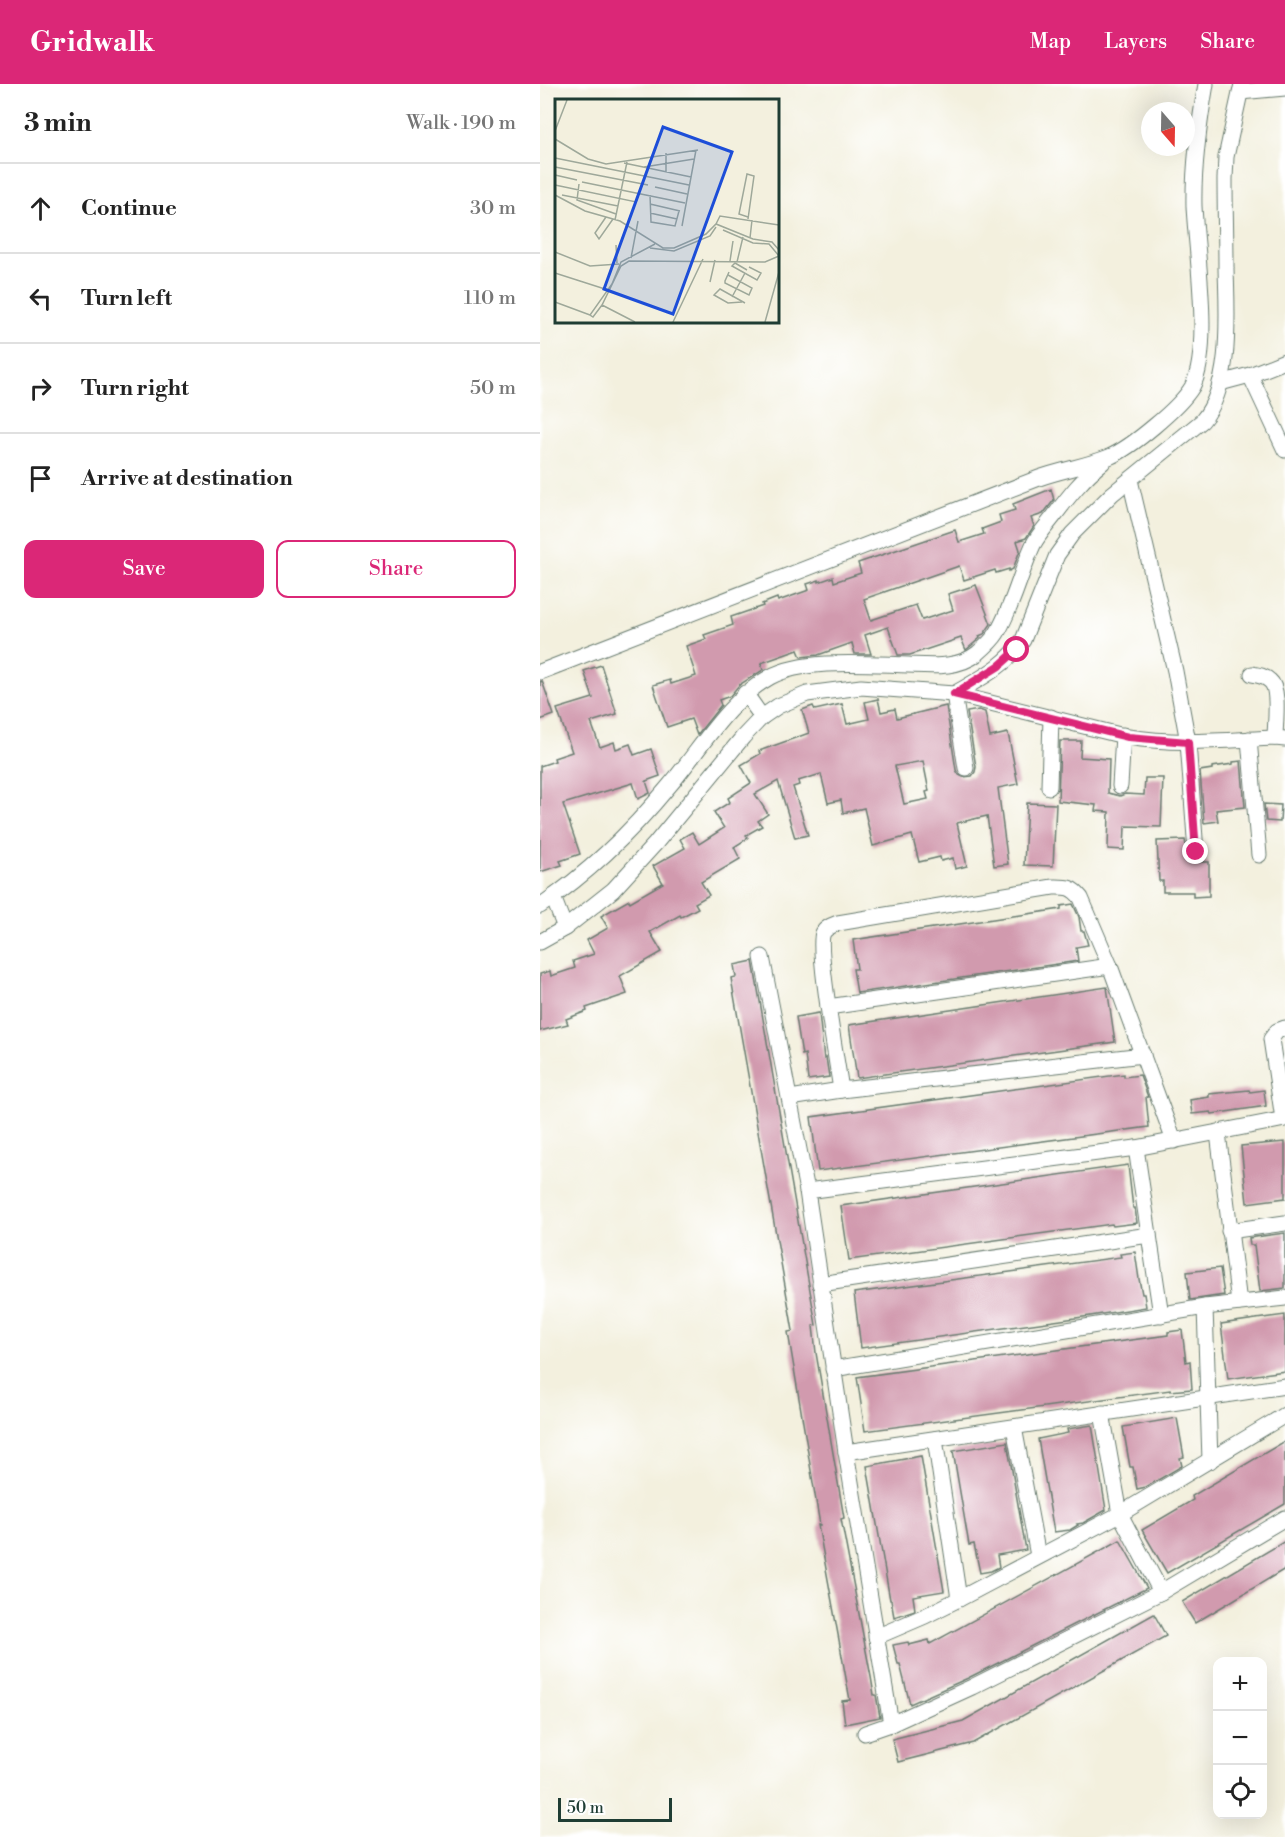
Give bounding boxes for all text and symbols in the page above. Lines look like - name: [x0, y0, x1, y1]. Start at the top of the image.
- text: Gridwalk: [30, 25, 154, 60]
- text: Map: [1030, 29, 1071, 55]
- text: Layers: [1104, 29, 1167, 55]
- text: Share: [1200, 29, 1255, 55]
- inset map: [555, 99, 778, 322]
- north arrow: [1141, 102, 1195, 156]
- text: 3 min: [24, 107, 92, 139]
- text: Walk · 190 m: [406, 111, 516, 136]
- icon: ahead: [24, 192, 57, 225]
- text: Continue: [81, 195, 177, 222]
- text: 30 m: [470, 196, 516, 221]
- icon: left: [24, 282, 57, 315]
- text: Turn left: [81, 285, 172, 312]
- text: 110 m: [464, 286, 516, 311]
- icon: right: [24, 372, 57, 405]
- text: Turn right: [81, 375, 189, 402]
- text: 50 m: [470, 376, 516, 401]
- icon: arrive: [24, 462, 57, 495]
- text: Arrive at destination: [81, 465, 293, 492]
- button: Save: [24, 540, 264, 598]
- button: Share: [276, 540, 516, 598]
- route start: [1003, 636, 1029, 662]
- route end: [1182, 838, 1208, 864]
- map controls: [1213, 1657, 1267, 1819]
- button: +: [1213, 1657, 1267, 1711]
- button: −: [1213, 1711, 1267, 1765]
- button: locate: [1213, 1765, 1267, 1819]
- scale bar: [558, 1795, 672, 1822]
- text: 50 m: [567, 1798, 604, 1818]

